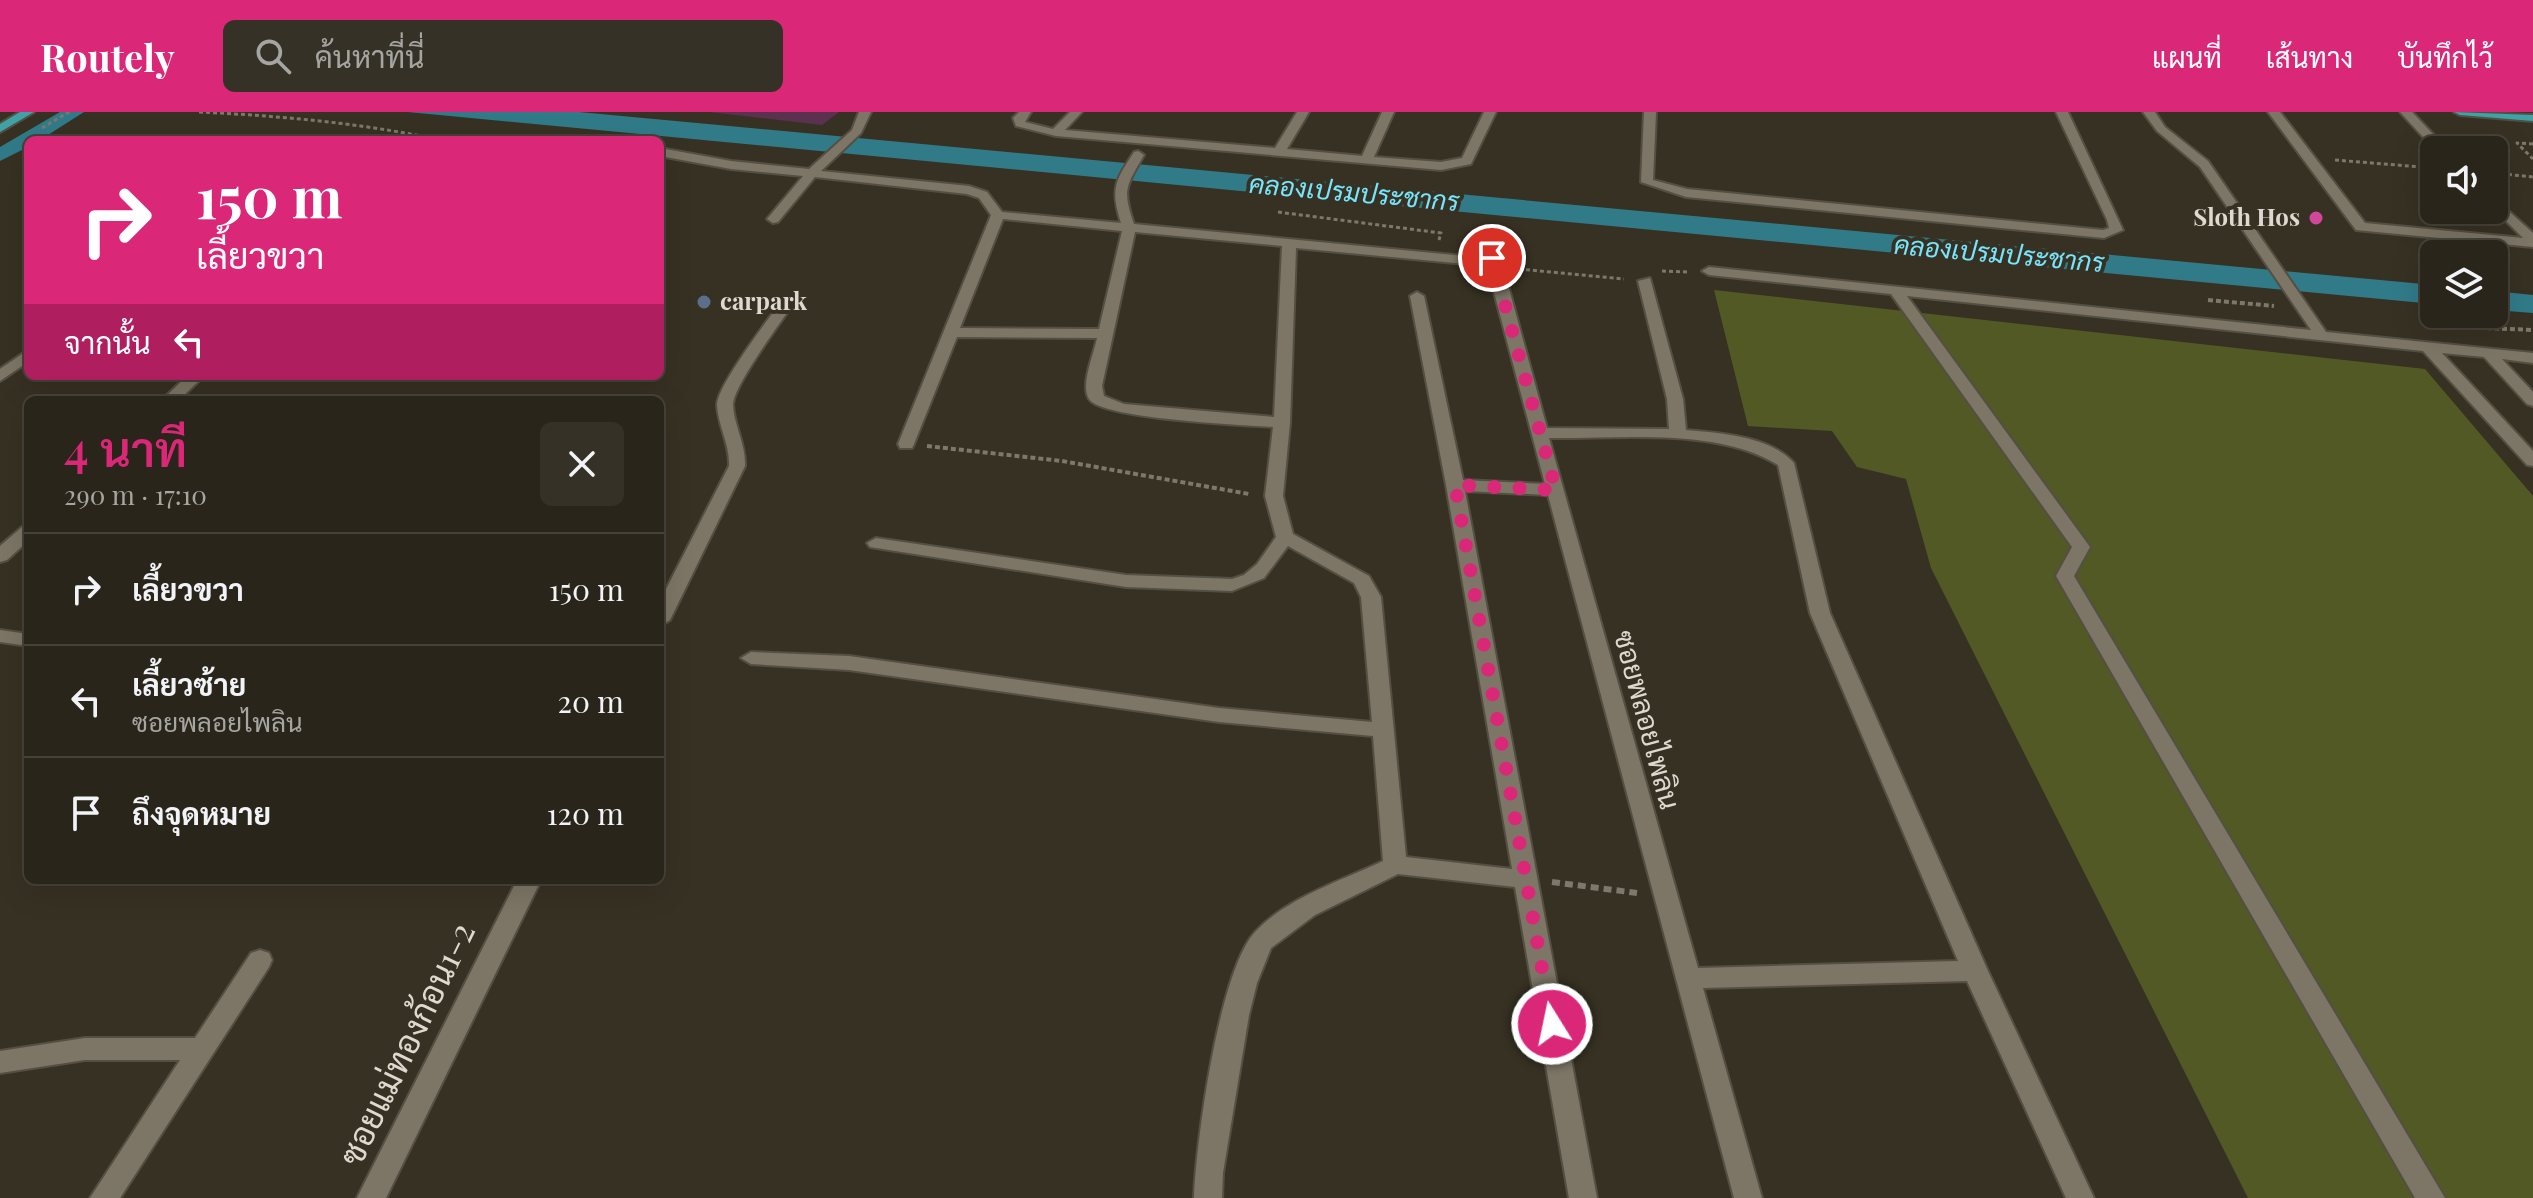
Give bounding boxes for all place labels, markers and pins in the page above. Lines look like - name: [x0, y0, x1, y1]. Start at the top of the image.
- place label: Sloth Hos: [2193, 200, 2300, 232]
- marker: Sloth Hos: [2307, 209, 2325, 227]
- pin: [1458, 224, 1526, 292]
- place label: carpark: [720, 284, 808, 316]
- marker: carpark: [695, 293, 713, 311]

